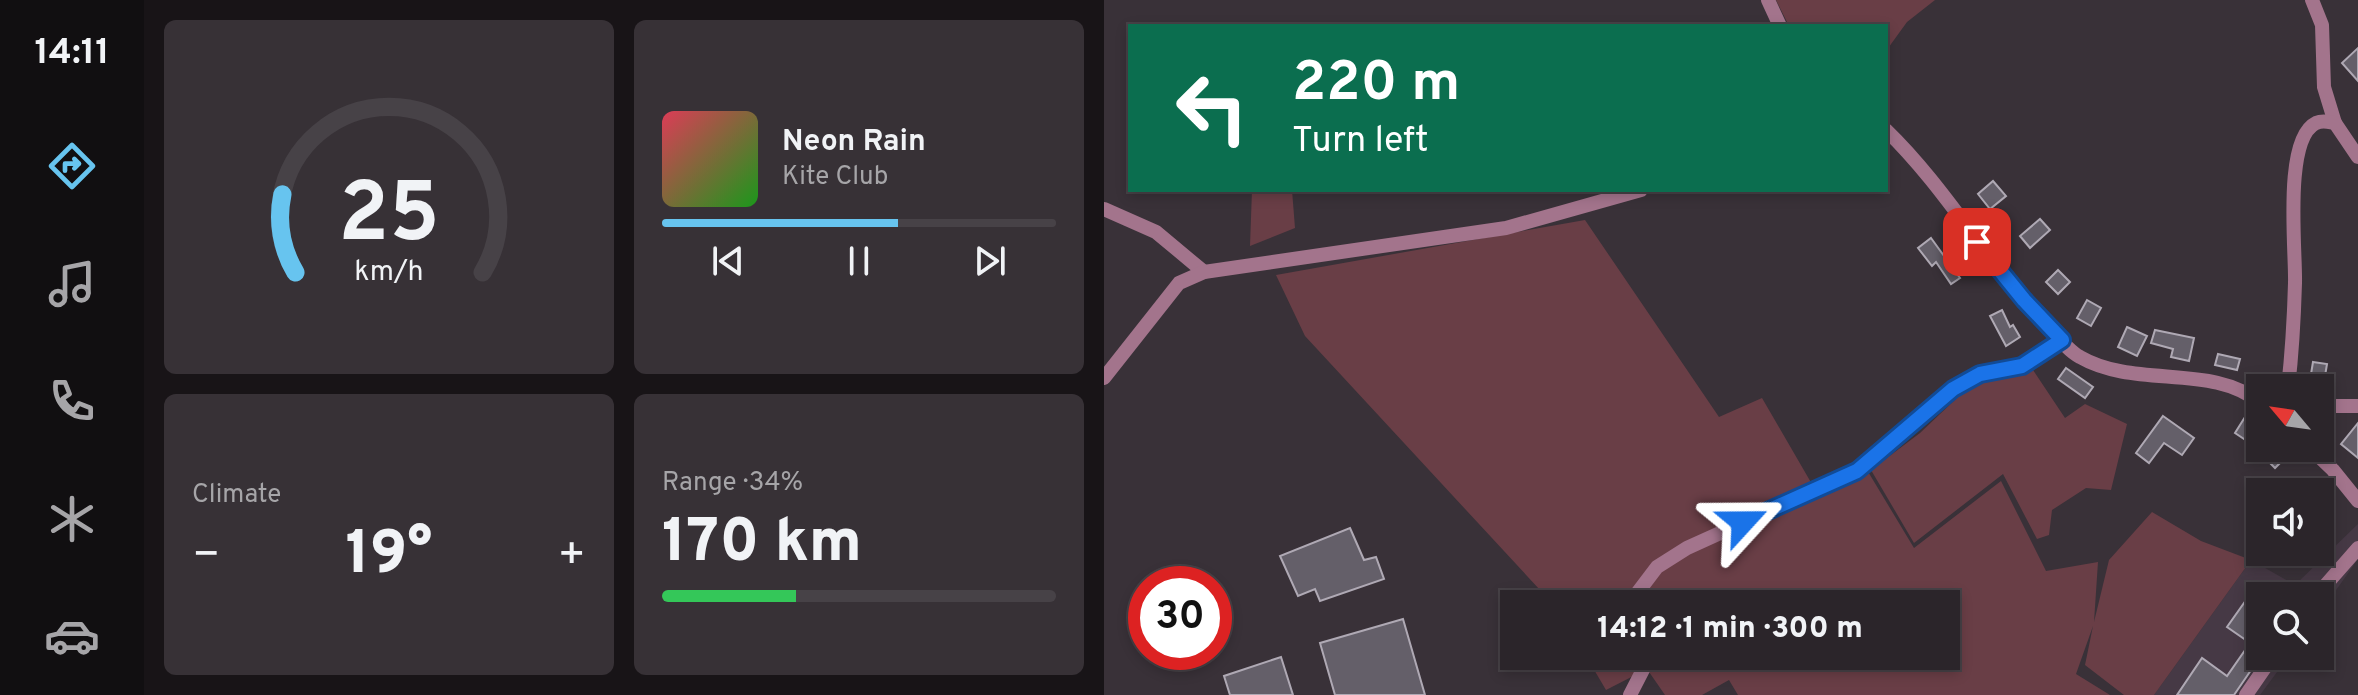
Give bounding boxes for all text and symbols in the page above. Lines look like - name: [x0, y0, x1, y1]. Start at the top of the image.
- text: 14:11: [34, 31, 110, 77]
- text: 220 m: [1292, 50, 1460, 120]
- icon: left: [1160, 56, 1264, 160]
- text: Turn left: [1292, 119, 1429, 165]
- text: Neon Rain: [782, 124, 926, 161]
- icon: directions: [44, 138, 100, 194]
- text: Kite Club: [782, 161, 888, 194]
- text: 25: [338, 166, 440, 271]
- pin: [1943, 208, 2011, 276]
- icon: arrive: [1955, 220, 1999, 264]
- icon: previous: [706, 239, 750, 283]
- icon: pause: [837, 239, 881, 283]
- icon: next: [968, 239, 1012, 283]
- text: km/h: [354, 255, 424, 291]
- icon: music: [44, 256, 100, 312]
- icon: phone: [44, 373, 100, 429]
- north arrow: [2246, 374, 2334, 462]
- map controls: [2246, 374, 2334, 670]
- text: Range · 34%: [662, 467, 803, 500]
- button: sound: [2246, 478, 2334, 566]
- text: Climate: [192, 479, 281, 512]
- position arrow: [1701, 480, 1785, 564]
- icon: climate: [44, 491, 100, 547]
- text: 170 km: [662, 507, 862, 583]
- text: 19°: [346, 519, 432, 595]
- text: −: [192, 529, 220, 585]
- text: +: [558, 529, 586, 585]
- speed limit sign: 30: [1128, 566, 1232, 670]
- button: search: [2246, 582, 2334, 670]
- icon: car: [44, 608, 100, 664]
- text: 14:12 · 1 min · 300 m: [1597, 611, 1863, 648]

